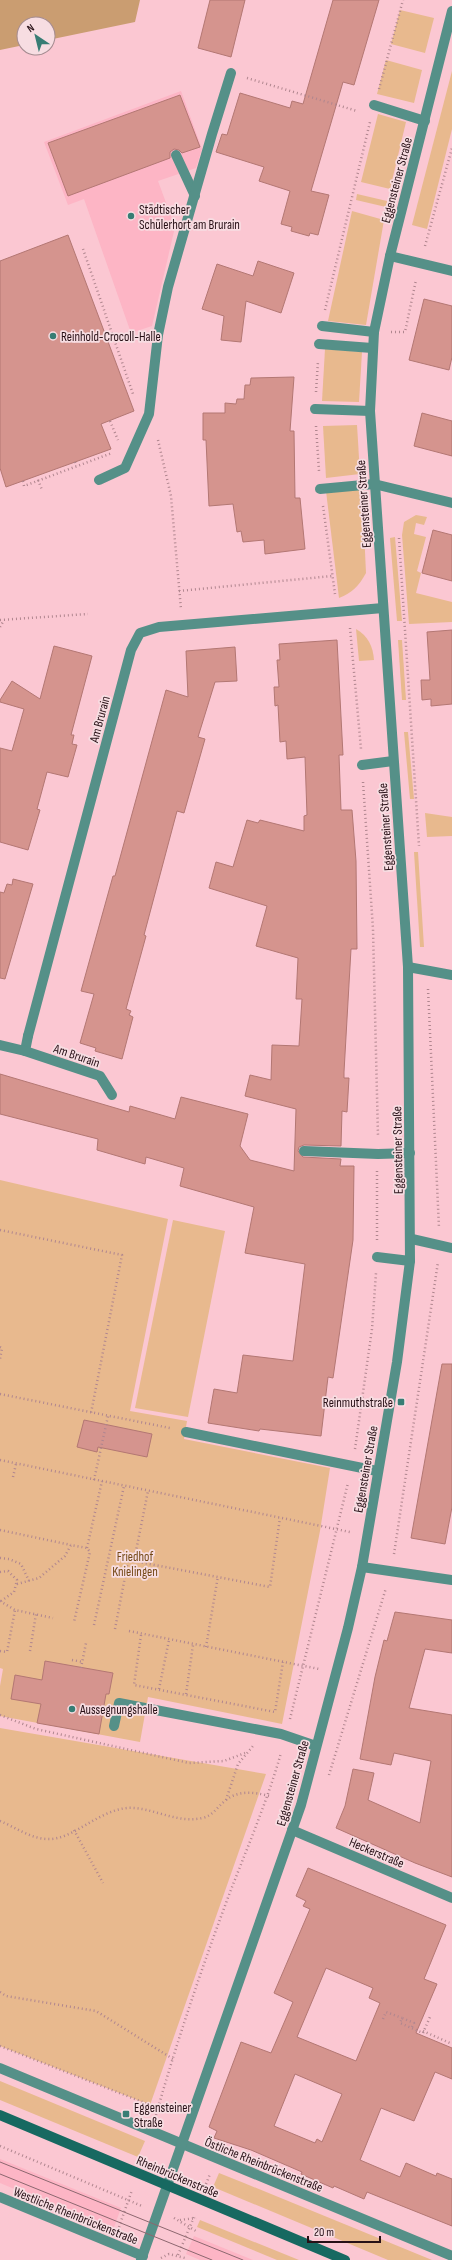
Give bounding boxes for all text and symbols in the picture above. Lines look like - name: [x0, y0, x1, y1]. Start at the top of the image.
- north arrow: [16, 16, 56, 56]
- text: N: [24, 21, 37, 35]
- street label: Eggensteiner Straße: [378, 136, 416, 225]
- place label: Städtischer Schülerhort am Brurain: [139, 202, 240, 233]
- marker: Städtischer Schülerhort am Brurain: [126, 211, 136, 221]
- place label: Reinhold-Crocoll-Halle: [61, 329, 161, 345]
- marker: Reinhold-Crocoll-Halle: [48, 331, 58, 341]
- street label: Eggensteiner Straße: [353, 459, 375, 548]
- street label: Am Brurain: [86, 694, 114, 745]
- street label: Eggensteiner Straße: [375, 782, 397, 871]
- street label: Am Brurain: [51, 1040, 102, 1071]
- street label: Eggensteiner Straße: [389, 1106, 407, 1194]
- place label: Reinmuthstraße: [323, 1395, 393, 1411]
- marker: Reinmuthstraße: [396, 1397, 406, 1407]
- street label: Eggensteiner Straße: [350, 1424, 382, 1514]
- park label: Friedhof Knielingen: [112, 1549, 158, 1580]
- place label: Aussegnungshalle: [79, 1702, 158, 1718]
- marker: Aussegnungshalle: [67, 1704, 77, 1714]
- street label: Eggensteiner Straße: [273, 1739, 313, 1828]
- street label: Heckerstraße: [347, 1834, 407, 1872]
- place label: Eggensteiner Straße: [134, 2100, 191, 2131]
- marker: Eggensteiner Straße: [121, 2109, 131, 2119]
- street label: Östliche Rheinbrückenstraße: [202, 2133, 325, 2196]
- street label: Rheinbrückenstraße: [134, 2152, 221, 2201]
- street label: Westliche Rheinbrückenstraße: [11, 2184, 140, 2248]
- scale bar: [308, 2218, 380, 2244]
- text: 20 m: [314, 2225, 334, 2240]

